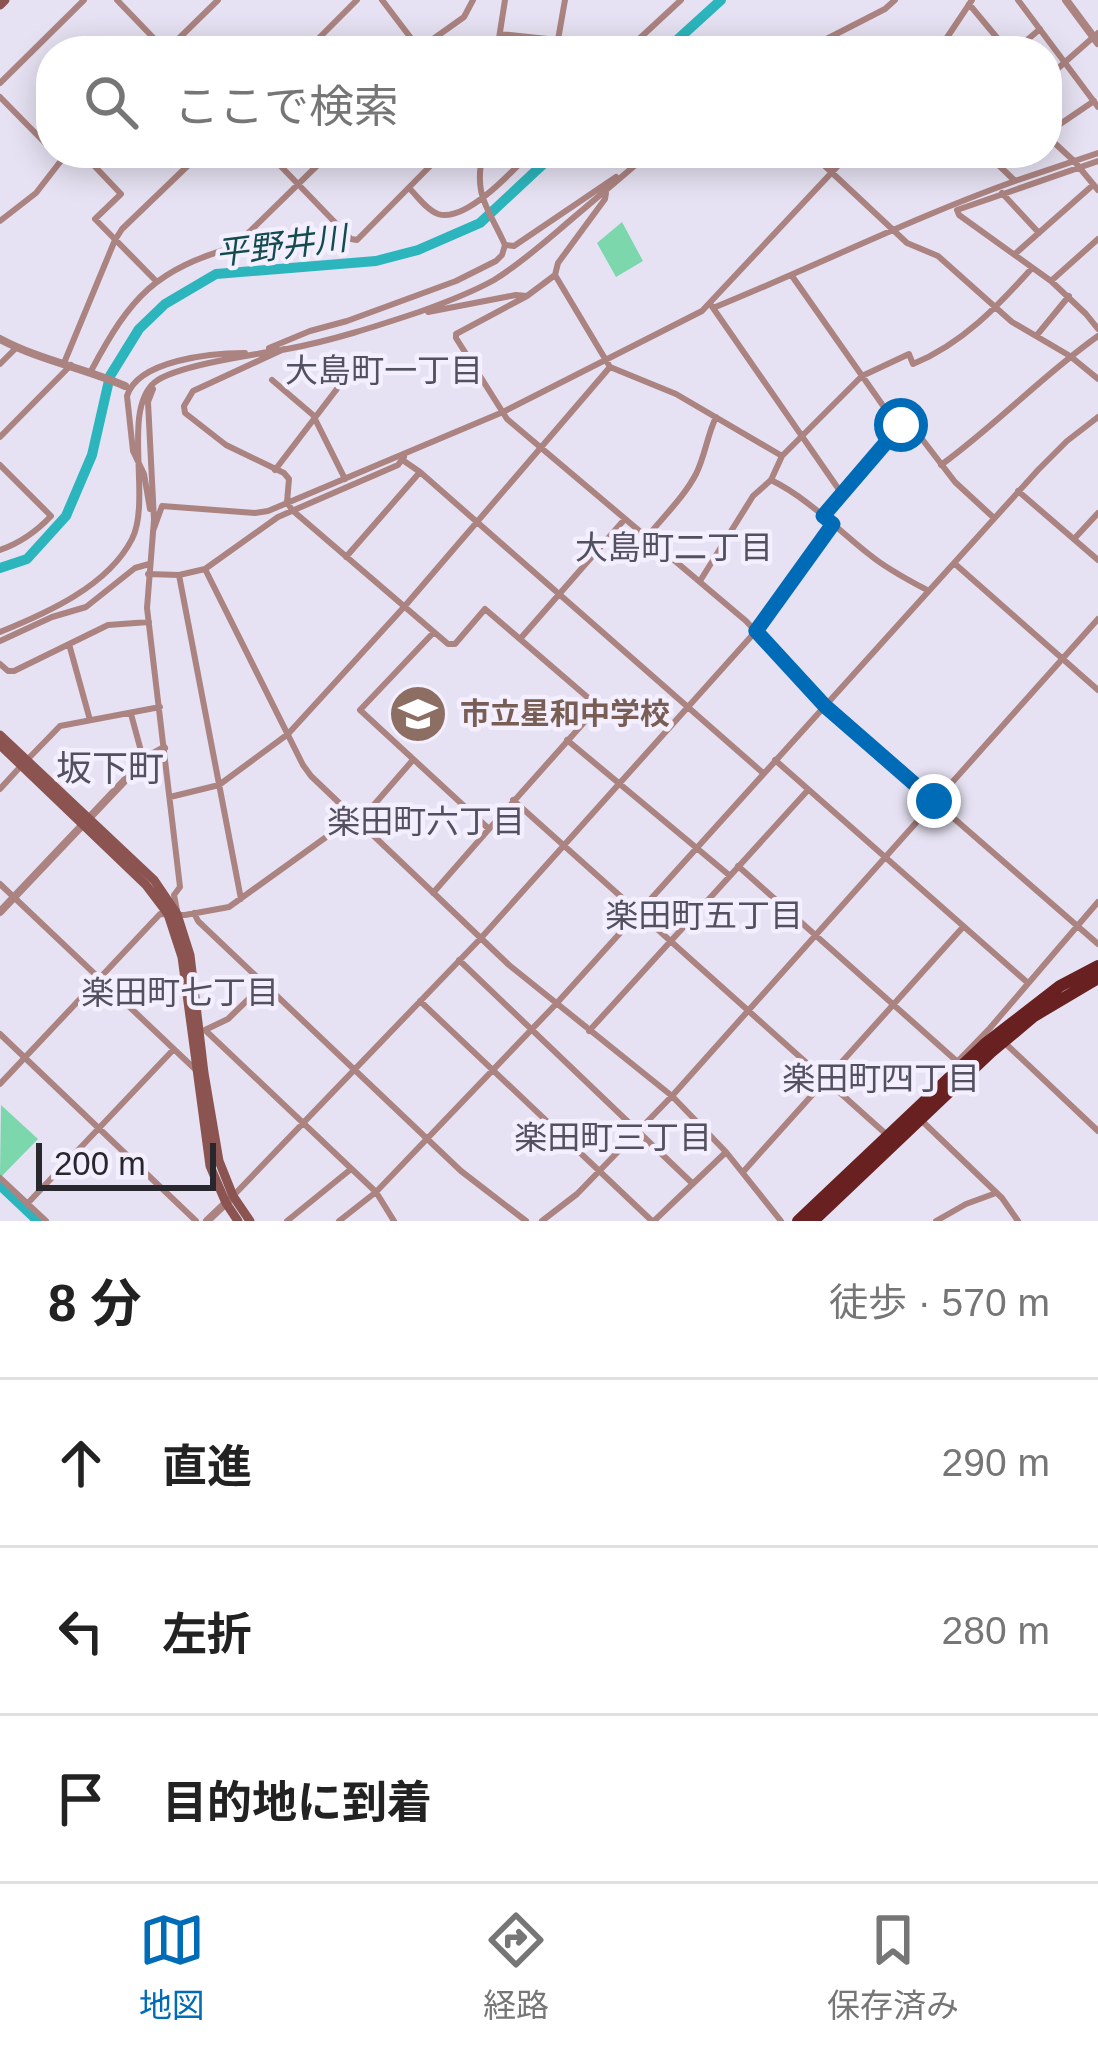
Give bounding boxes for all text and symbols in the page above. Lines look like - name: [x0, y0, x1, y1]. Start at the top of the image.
- search box: [36, 36, 1062, 168]
- icon: search: [78, 69, 144, 135]
- text: ここで検索: [174, 81, 399, 132]
- water label: 平野井川: [213, 219, 352, 272]
- district label: 大島町一丁目: [285, 352, 483, 389]
- route start: [874, 398, 928, 452]
- district label: 大島町二丁目: [575, 529, 773, 566]
- school or university icon: 市立星和中学校: [387, 683, 449, 745]
- place label: 市立星和中学校: [460, 697, 670, 730]
- district label: 坂下町: [56, 748, 164, 789]
- route end: [907, 774, 961, 828]
- district label: 楽田町六丁目: [327, 803, 525, 840]
- district label: 楽田町五丁目: [605, 897, 803, 934]
- district label: 楽田町七丁目: [81, 974, 279, 1011]
- district label: 楽田町四丁目: [782, 1060, 980, 1097]
- district label: 楽田町三丁目: [514, 1119, 712, 1156]
- scale bar: [36, 1137, 216, 1190]
- text: 200 m: [54, 1145, 146, 1182]
- text: 8 分: [48, 1275, 142, 1332]
- text: 徒歩 · 570 m: [829, 1281, 1050, 1324]
- icon: ahead: [48, 1430, 114, 1496]
- text: 直進: [162, 1441, 252, 1492]
- text: 290 m: [942, 1441, 1050, 1484]
- icon: left: [48, 1598, 114, 1664]
- text: 左折: [162, 1609, 252, 1660]
- text: 280 m: [942, 1609, 1050, 1652]
- icon: arrive: [48, 1766, 114, 1832]
- text: 目的地に到着: [162, 1777, 432, 1828]
- tab: 地図: [139, 1907, 205, 2027]
- tab: 経路: [483, 1907, 549, 2027]
- tab: 保存済み: [827, 1907, 959, 2027]

